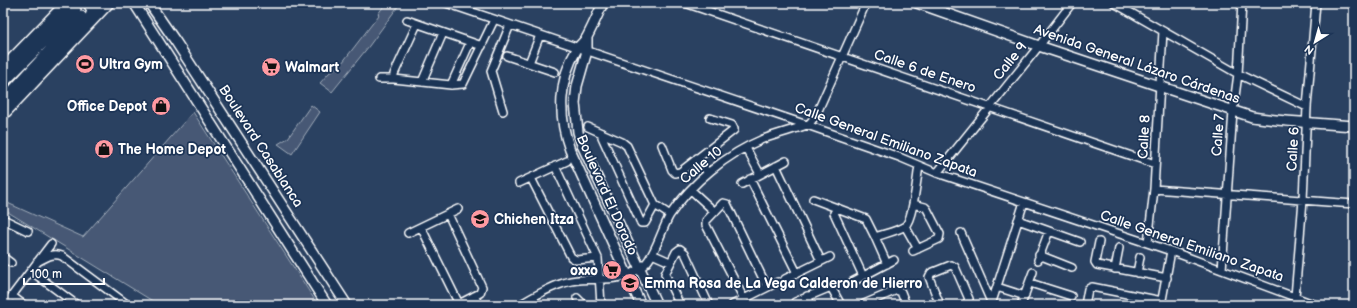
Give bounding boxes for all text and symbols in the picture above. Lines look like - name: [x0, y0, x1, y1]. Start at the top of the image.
- street label: Avenida General Lázaro Cárdenas: [1032, 21, 1242, 107]
- north arrow: [1295, 22, 1335, 62]
- street label: Calle 9: [989, 38, 1031, 84]
- text: N: [1302, 42, 1316, 57]
- street label: Calle 6 de Enero: [872, 46, 978, 96]
- sports icon: Ultra Gym: [74, 53, 96, 75]
- place label: Ultra Gym: [99, 56, 163, 73]
- supermarket icon: Walmart: [260, 56, 282, 78]
- place label: Walmart: [285, 59, 340, 76]
- street label: Boulevard Casablanca: [215, 82, 307, 210]
- shop icon: Office Depot: [150, 95, 172, 117]
- place label: Office Depot: [67, 98, 147, 115]
- street label: Calle General Emiliano Zapata: [792, 99, 980, 181]
- street label: Calle 7: [1208, 113, 1228, 157]
- street label: Calle 8: [1134, 114, 1154, 160]
- street label: Calle 6: [1283, 126, 1303, 172]
- street label: Boulevard El Dorado: [573, 132, 641, 258]
- shop icon: The Home Depot: [93, 138, 115, 160]
- place label: The Home Depot: [118, 141, 226, 158]
- street label: Calle 10: [676, 142, 726, 188]
- street label: Calle General Emiliano Zapata: [1098, 207, 1286, 285]
- school or university icon: Chichen Itza: [469, 208, 491, 230]
- place label: Chichen Itza: [494, 211, 574, 228]
- supermarket icon: oxxo: [601, 259, 623, 281]
- scale bar: [24, 260, 104, 286]
- place label: oxxo: [570, 262, 598, 279]
- text: 100 m: [30, 267, 62, 282]
- school or university icon: Emma Rosa de La Vega Calderon de Hierro: [619, 272, 641, 294]
- place label: Emma Rosa de La Vega Calderon de Hierro: [644, 275, 923, 292]

